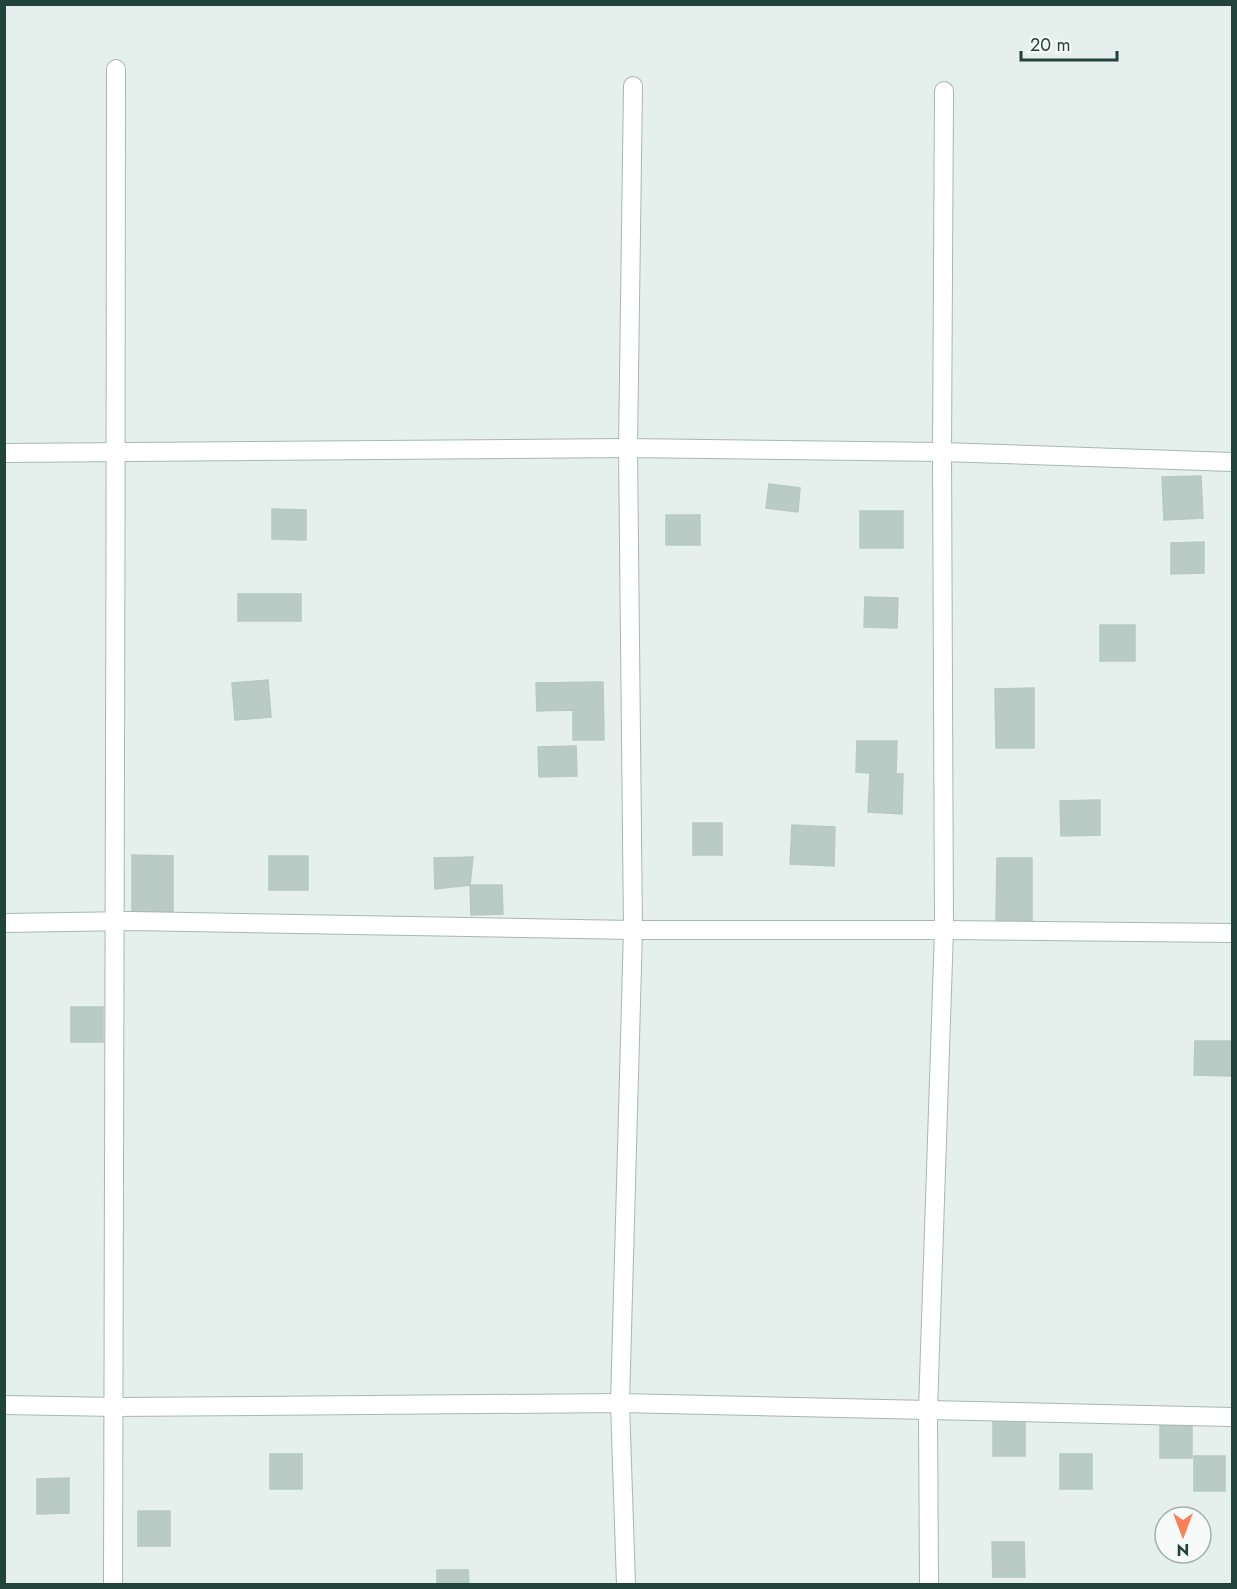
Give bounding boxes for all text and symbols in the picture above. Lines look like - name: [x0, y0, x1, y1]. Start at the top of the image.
- scale bar: [1021, 24, 1117, 62]
- text: 20 m: [1030, 32, 1070, 58]
- north arrow: [1153, 1505, 1213, 1565]
- text: N: [1177, 1538, 1189, 1561]

